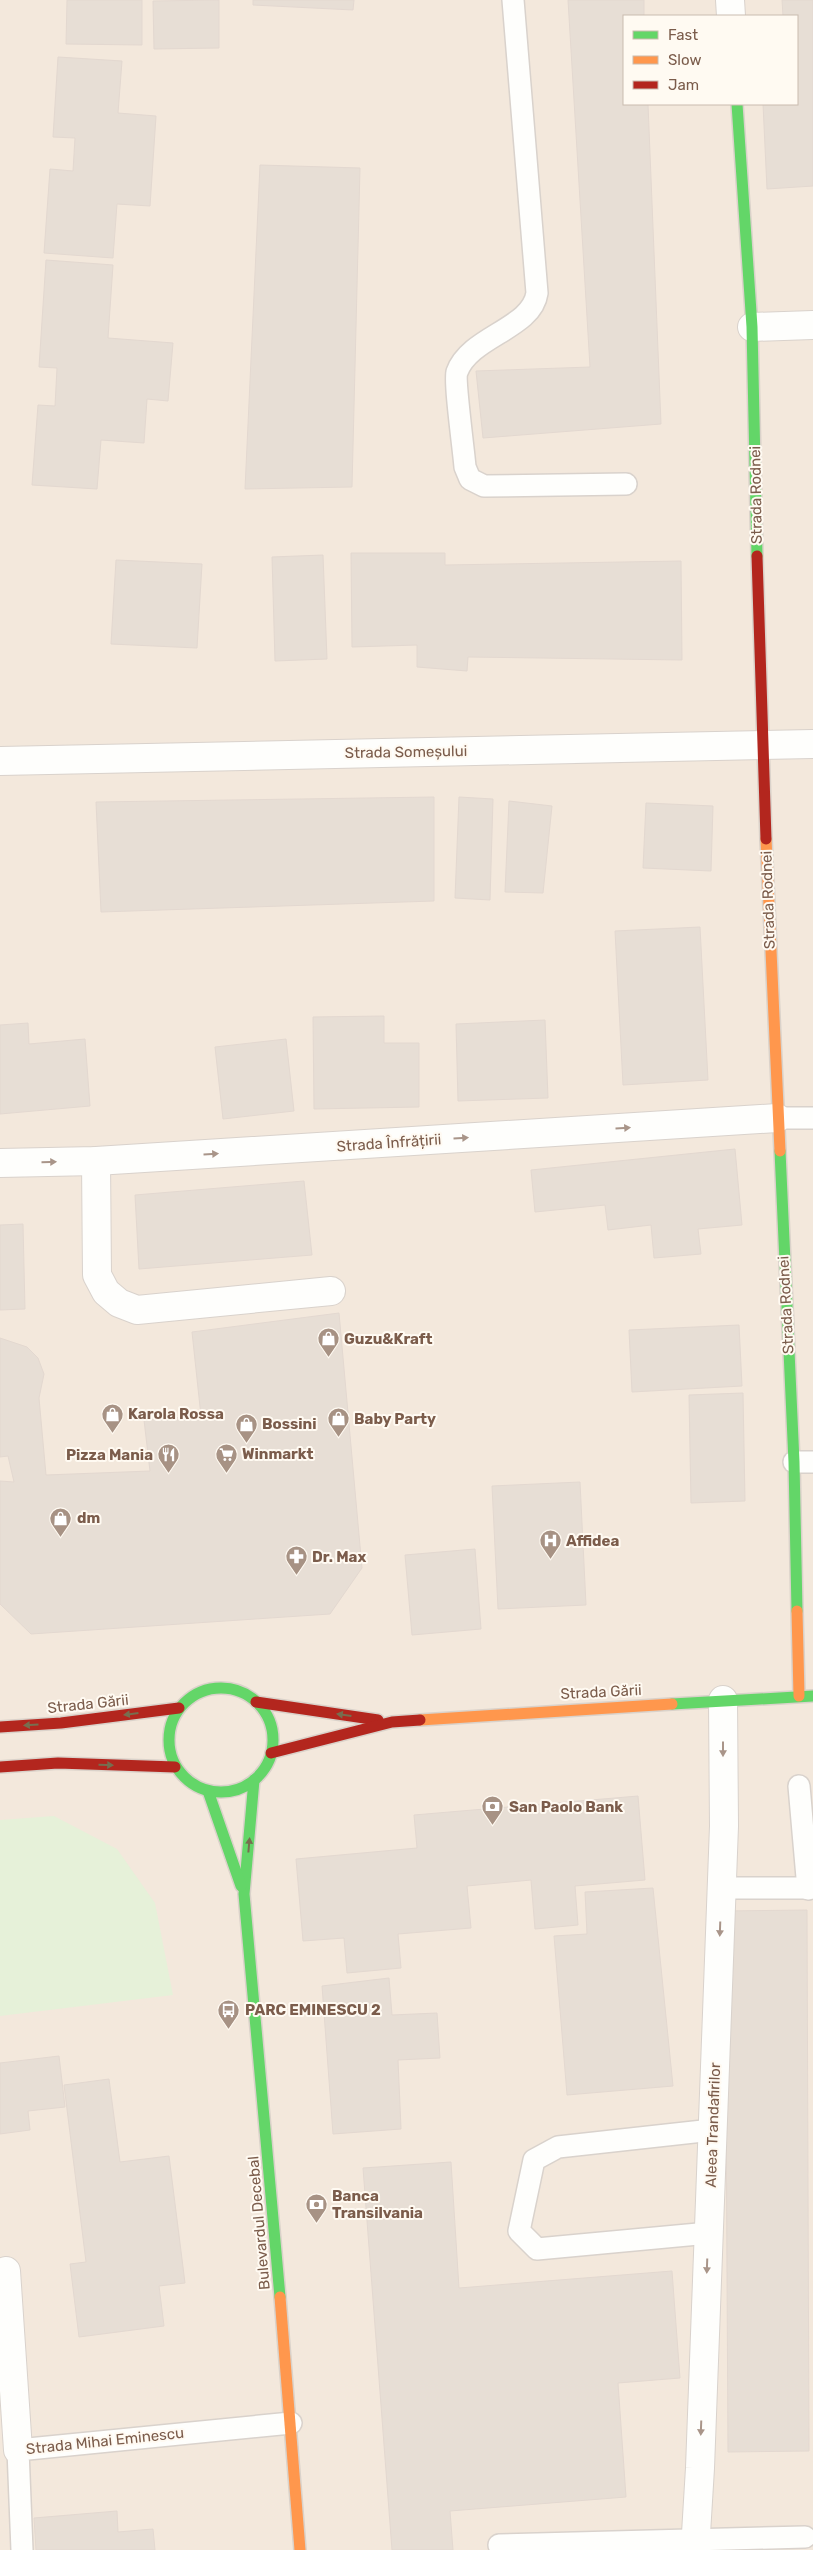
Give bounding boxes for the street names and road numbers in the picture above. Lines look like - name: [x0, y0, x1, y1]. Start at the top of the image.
- street label: Strada Rodnei: [746, 446, 766, 544]
- street label: Strada Someșului: [345, 742, 467, 762]
- street label: Strada Rodnei: [757, 851, 779, 949]
- street label: Strada Înfrățirii: [336, 1130, 442, 1156]
- street label: Strada Rodnei: [774, 1255, 798, 1355]
- street label: Strada Gării: [560, 1681, 642, 1703]
- street label: Strada Gării: [47, 1691, 129, 1717]
- street label: Aleea Trandafirilor: [702, 2062, 724, 2188]
- street label: Bulevardul Decebal: [244, 2155, 274, 2291]
- street label: Strada Mihai Eminescu: [25, 2424, 185, 2458]

